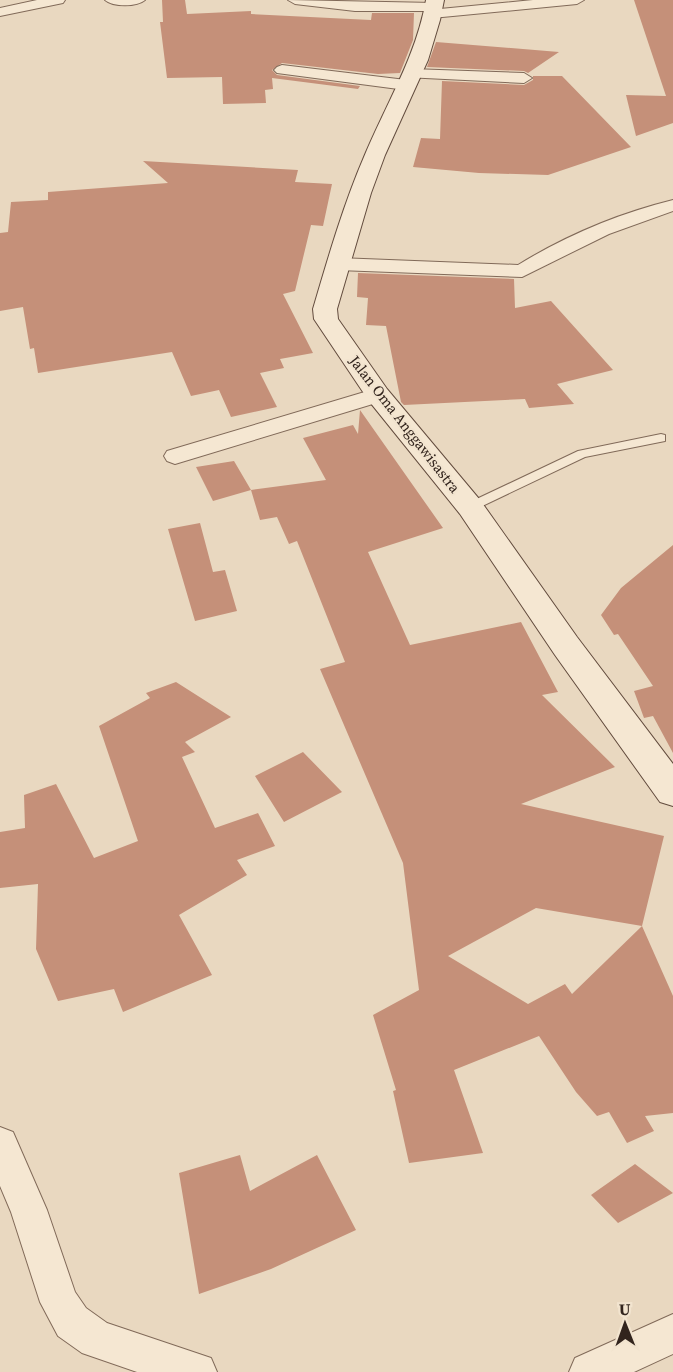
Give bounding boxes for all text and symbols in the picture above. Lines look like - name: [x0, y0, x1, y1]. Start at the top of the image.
- street label: Jalan Oma Anggawisastra: [344, 350, 466, 497]
- north arrow: [595, 1294, 655, 1354]
- text: U: [619, 1298, 631, 1320]

